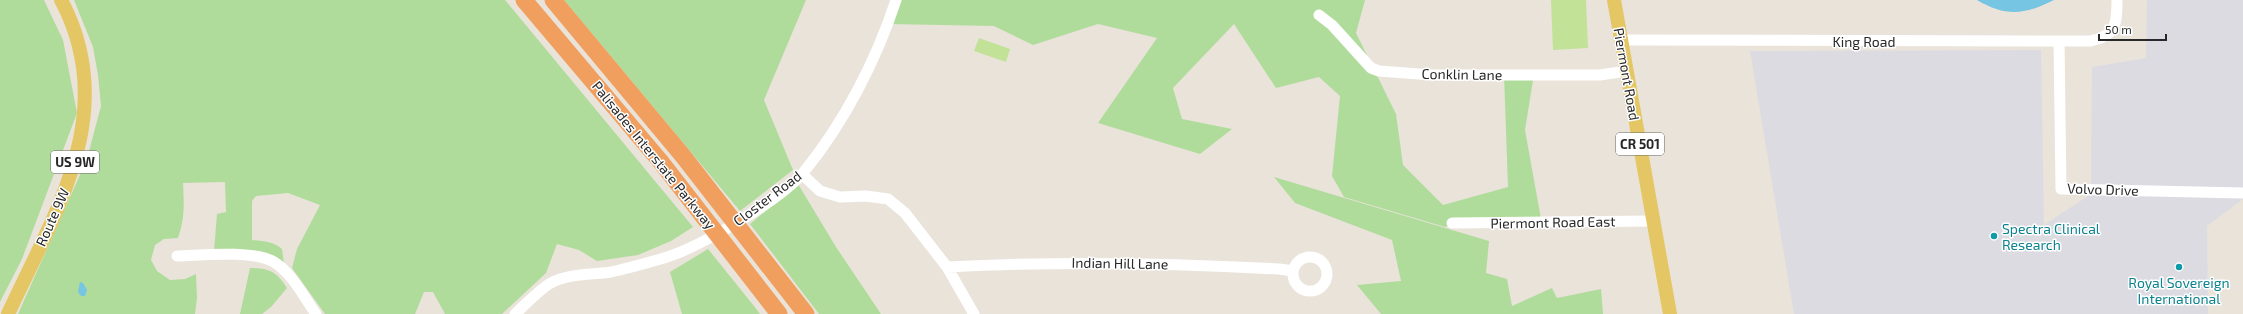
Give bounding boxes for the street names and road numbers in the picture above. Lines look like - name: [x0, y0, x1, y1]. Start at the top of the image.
- street label: Piermont Road: [1610, 26, 1644, 122]
- street label: King Road: [1832, 33, 1896, 50]
- street label: Conklin Lane: [1422, 65, 1502, 83]
- street label: Palisades Interstate Parkway: [589, 77, 719, 233]
- road number: CR 501: [1616, 133, 1664, 155]
- road number: US 9W: [51, 151, 99, 173]
- street label: Closter Road: [730, 167, 804, 229]
- street label: Volvo Drive: [2067, 179, 2139, 199]
- street label: Route 9W: [32, 185, 72, 249]
- street label: Piermont Road East: [1490, 212, 1616, 232]
- street label: Indian Hill Lane: [1072, 254, 1168, 272]

